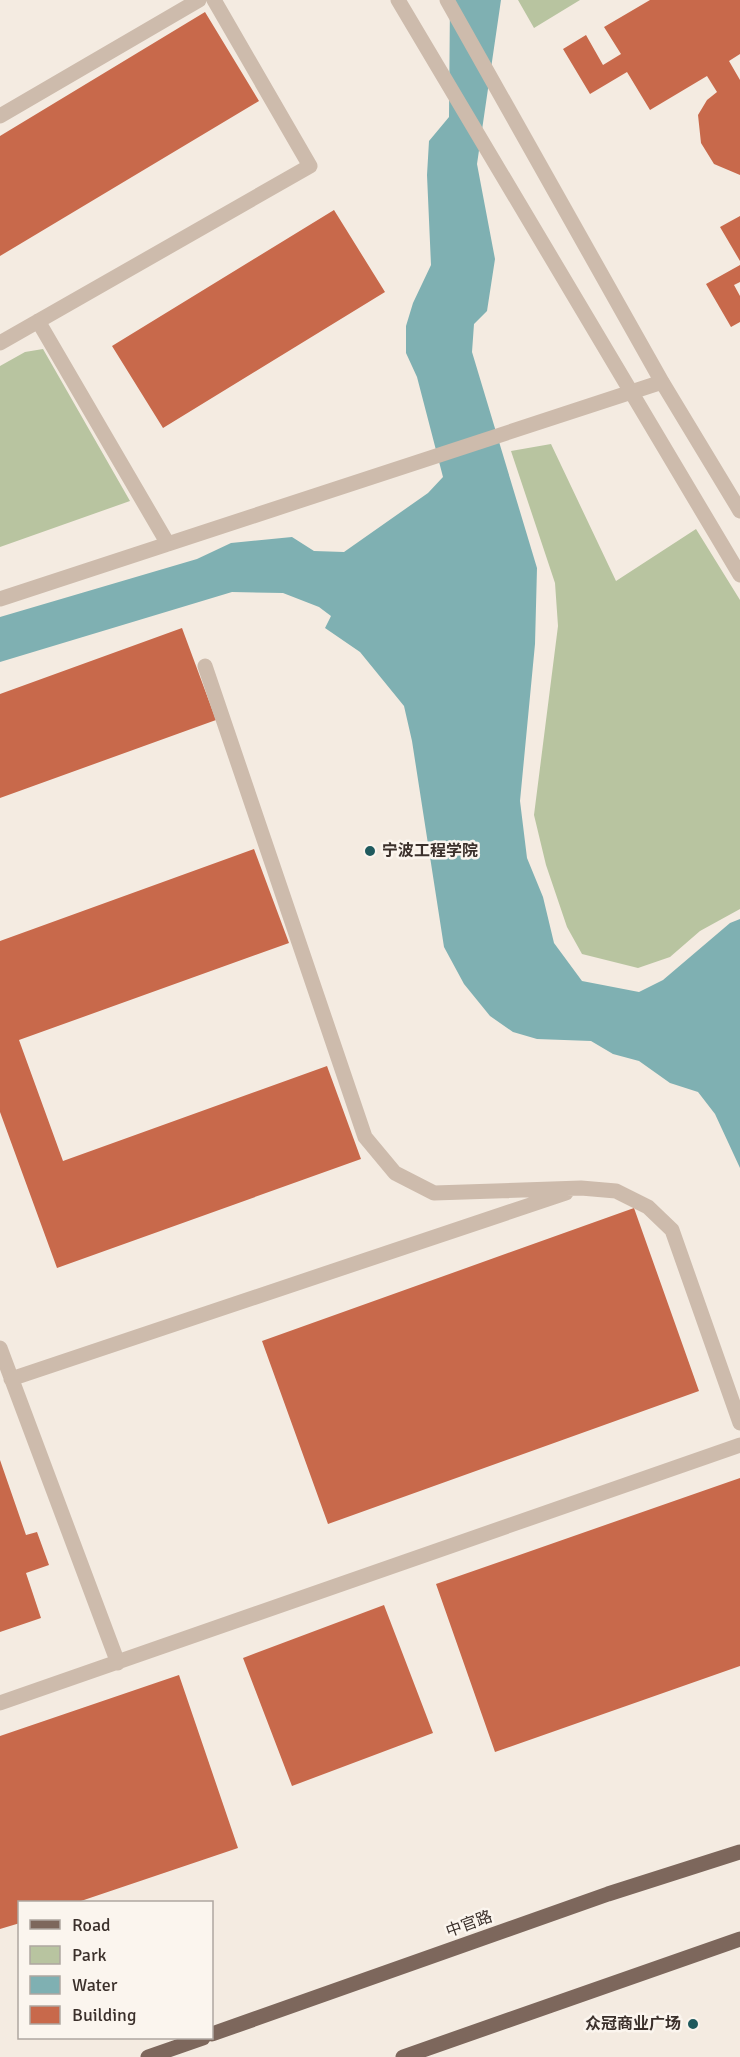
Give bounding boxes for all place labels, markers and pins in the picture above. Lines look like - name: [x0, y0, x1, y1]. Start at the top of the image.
- place label: 宁波工程学院: [382, 841, 478, 861]
- marker: 宁波工程学院: [363, 844, 377, 858]
- place label: 众冠商业广场: [585, 2014, 681, 2034]
- marker: 众冠商业广场: [686, 2017, 700, 2031]

